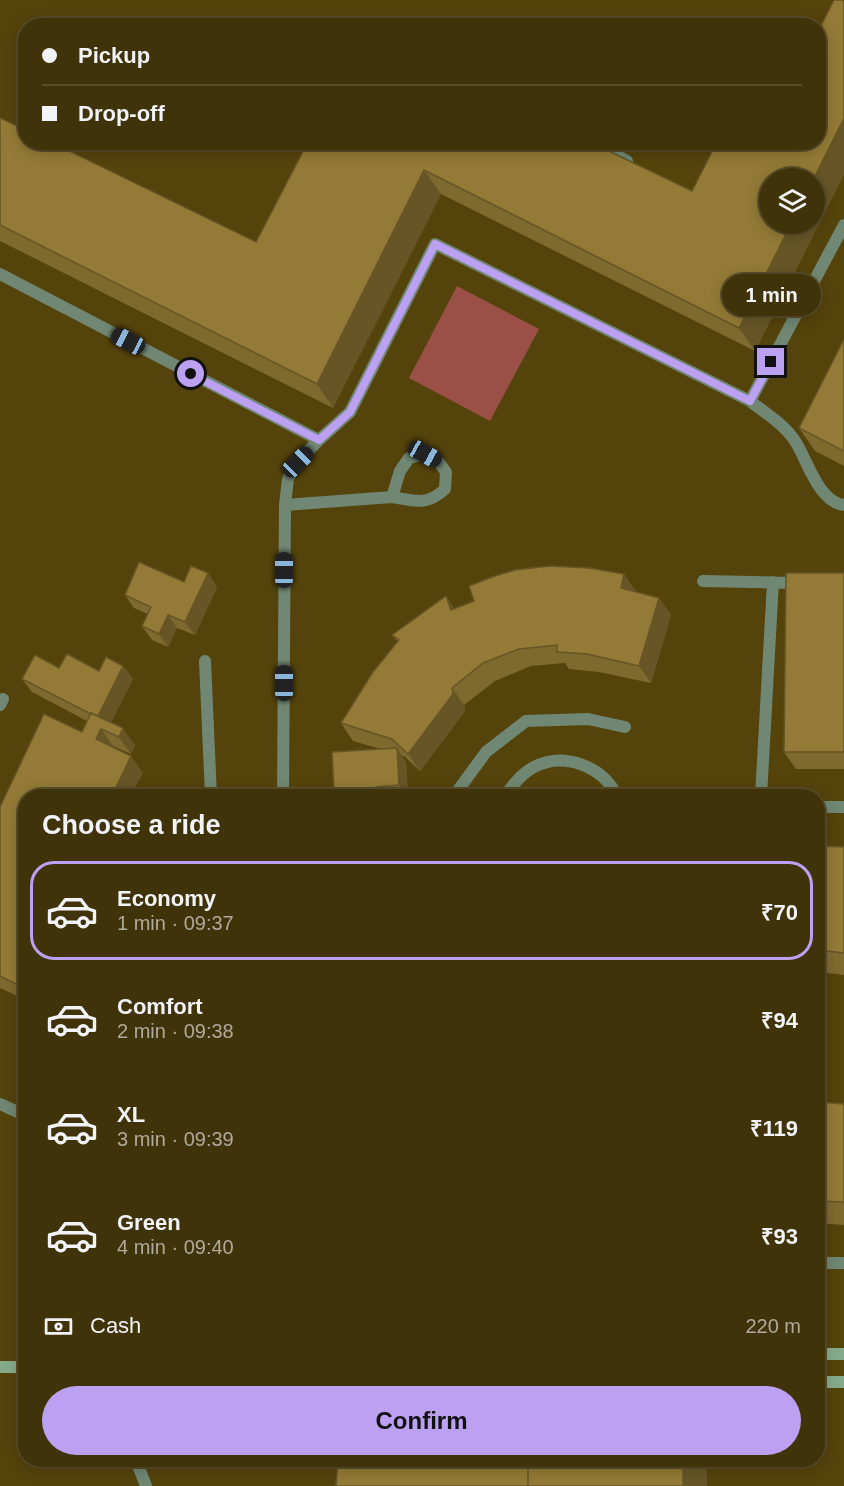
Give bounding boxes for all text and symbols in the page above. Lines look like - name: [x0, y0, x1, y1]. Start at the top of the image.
- text: Pickup: [78, 43, 150, 68]
- text: Drop-off: [78, 101, 165, 126]
- map controls: [759, 168, 825, 234]
- button: layers: [759, 168, 825, 234]
- callout: 1 min: [722, 275, 820, 317]
- text: 1 min: [745, 284, 798, 306]
- car: [108, 325, 148, 357]
- route end: [757, 348, 784, 375]
- route start: [177, 360, 204, 387]
- car: [405, 437, 445, 471]
- car: [279, 443, 317, 481]
- car: [275, 552, 293, 588]
- car: [275, 665, 293, 701]
- text: Choose a ride: [42, 810, 221, 840]
- icon: car: [45, 884, 99, 938]
- text: Economy: [117, 886, 216, 911]
- text: ₹70: [761, 900, 798, 925]
- text: 1 min · 09:37: [117, 912, 234, 934]
- icon: car: [45, 992, 99, 1046]
- text: Comfort: [117, 994, 203, 1019]
- text: ₹94: [761, 1008, 798, 1033]
- text: 2 min · 09:38: [117, 1020, 234, 1042]
- icon: car: [45, 1100, 99, 1154]
- text: XL: [117, 1102, 145, 1127]
- text: ₹119: [750, 1116, 798, 1141]
- text: 3 min · 09:39: [117, 1128, 234, 1150]
- icon: car: [45, 1208, 99, 1262]
- text: Green: [117, 1210, 181, 1235]
- text: ₹93: [761, 1224, 798, 1249]
- text: 4 min · 09:40: [117, 1236, 234, 1258]
- icon: cash: [42, 1310, 75, 1343]
- text: Cash: [90, 1313, 141, 1338]
- text: 220 m: [745, 1315, 801, 1337]
- button: Confirm: [42, 1386, 801, 1455]

